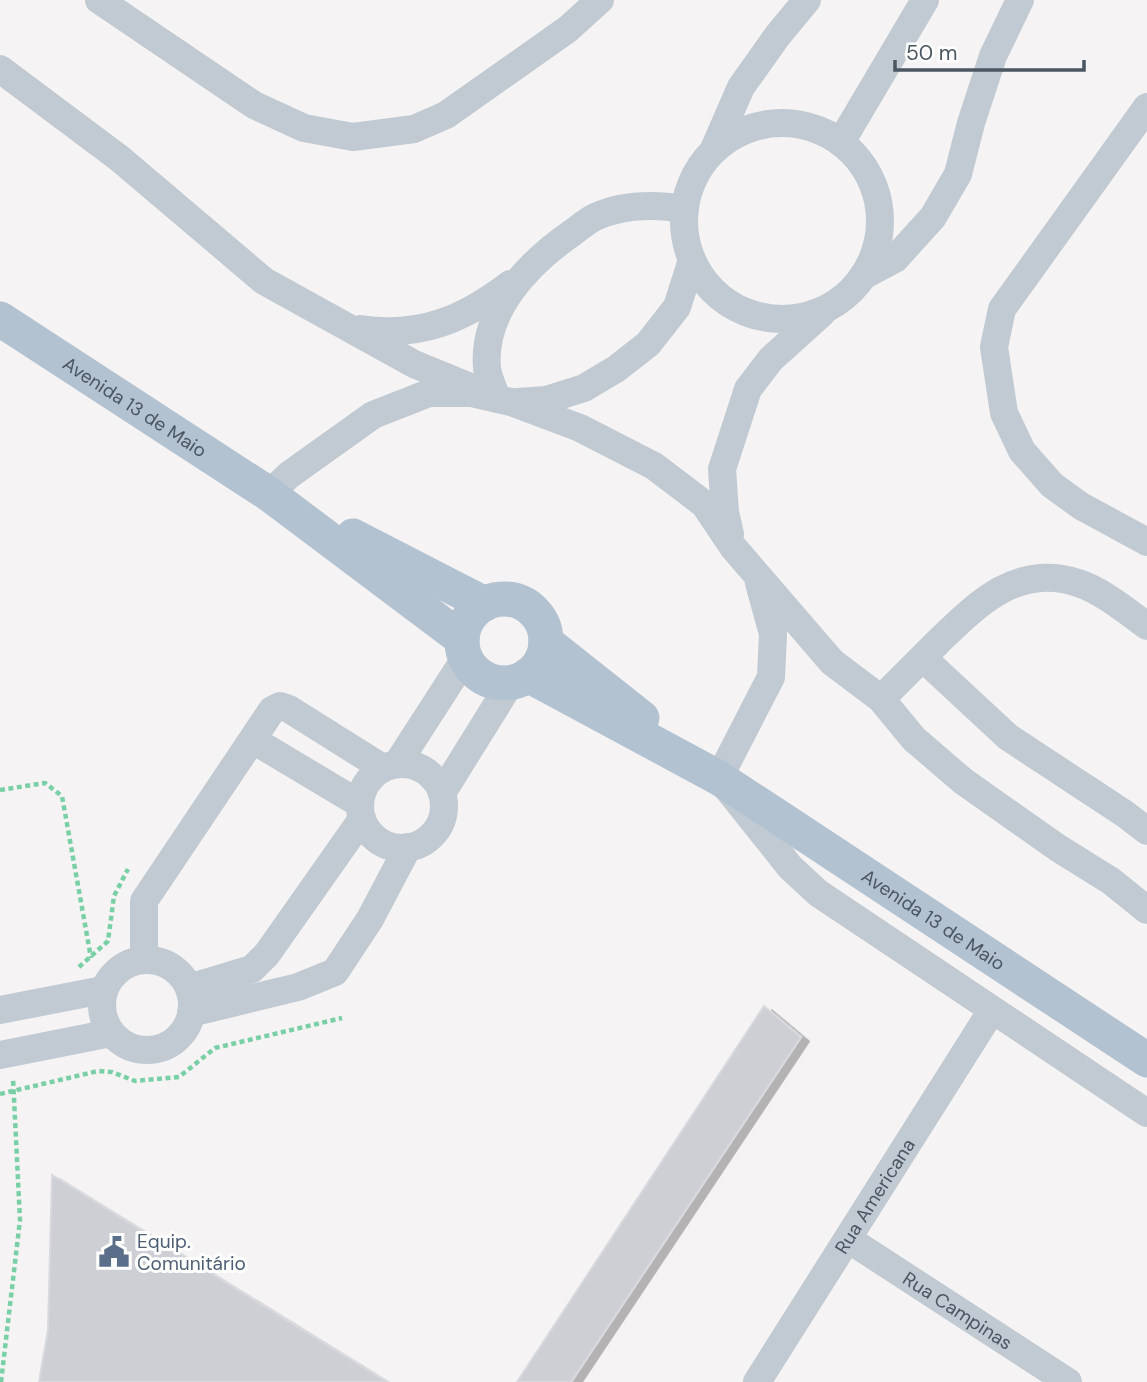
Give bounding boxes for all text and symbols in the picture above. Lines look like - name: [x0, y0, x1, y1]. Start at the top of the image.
- scale bar: [895, 28, 1084, 72]
- text: 50 m: [906, 39, 957, 67]
- street label: Avenida 13 de Maio: [58, 351, 211, 463]
- street label: Avenida 13 de Maio: [857, 863, 1010, 976]
- street label: Rua Americana: [829, 1134, 921, 1259]
- place label: Equip. Comunitário: [137, 1229, 246, 1276]
- public building icon: Equip. Comunitário: [97, 1235, 131, 1269]
- street label: Rua Campinas: [898, 1266, 1017, 1356]

